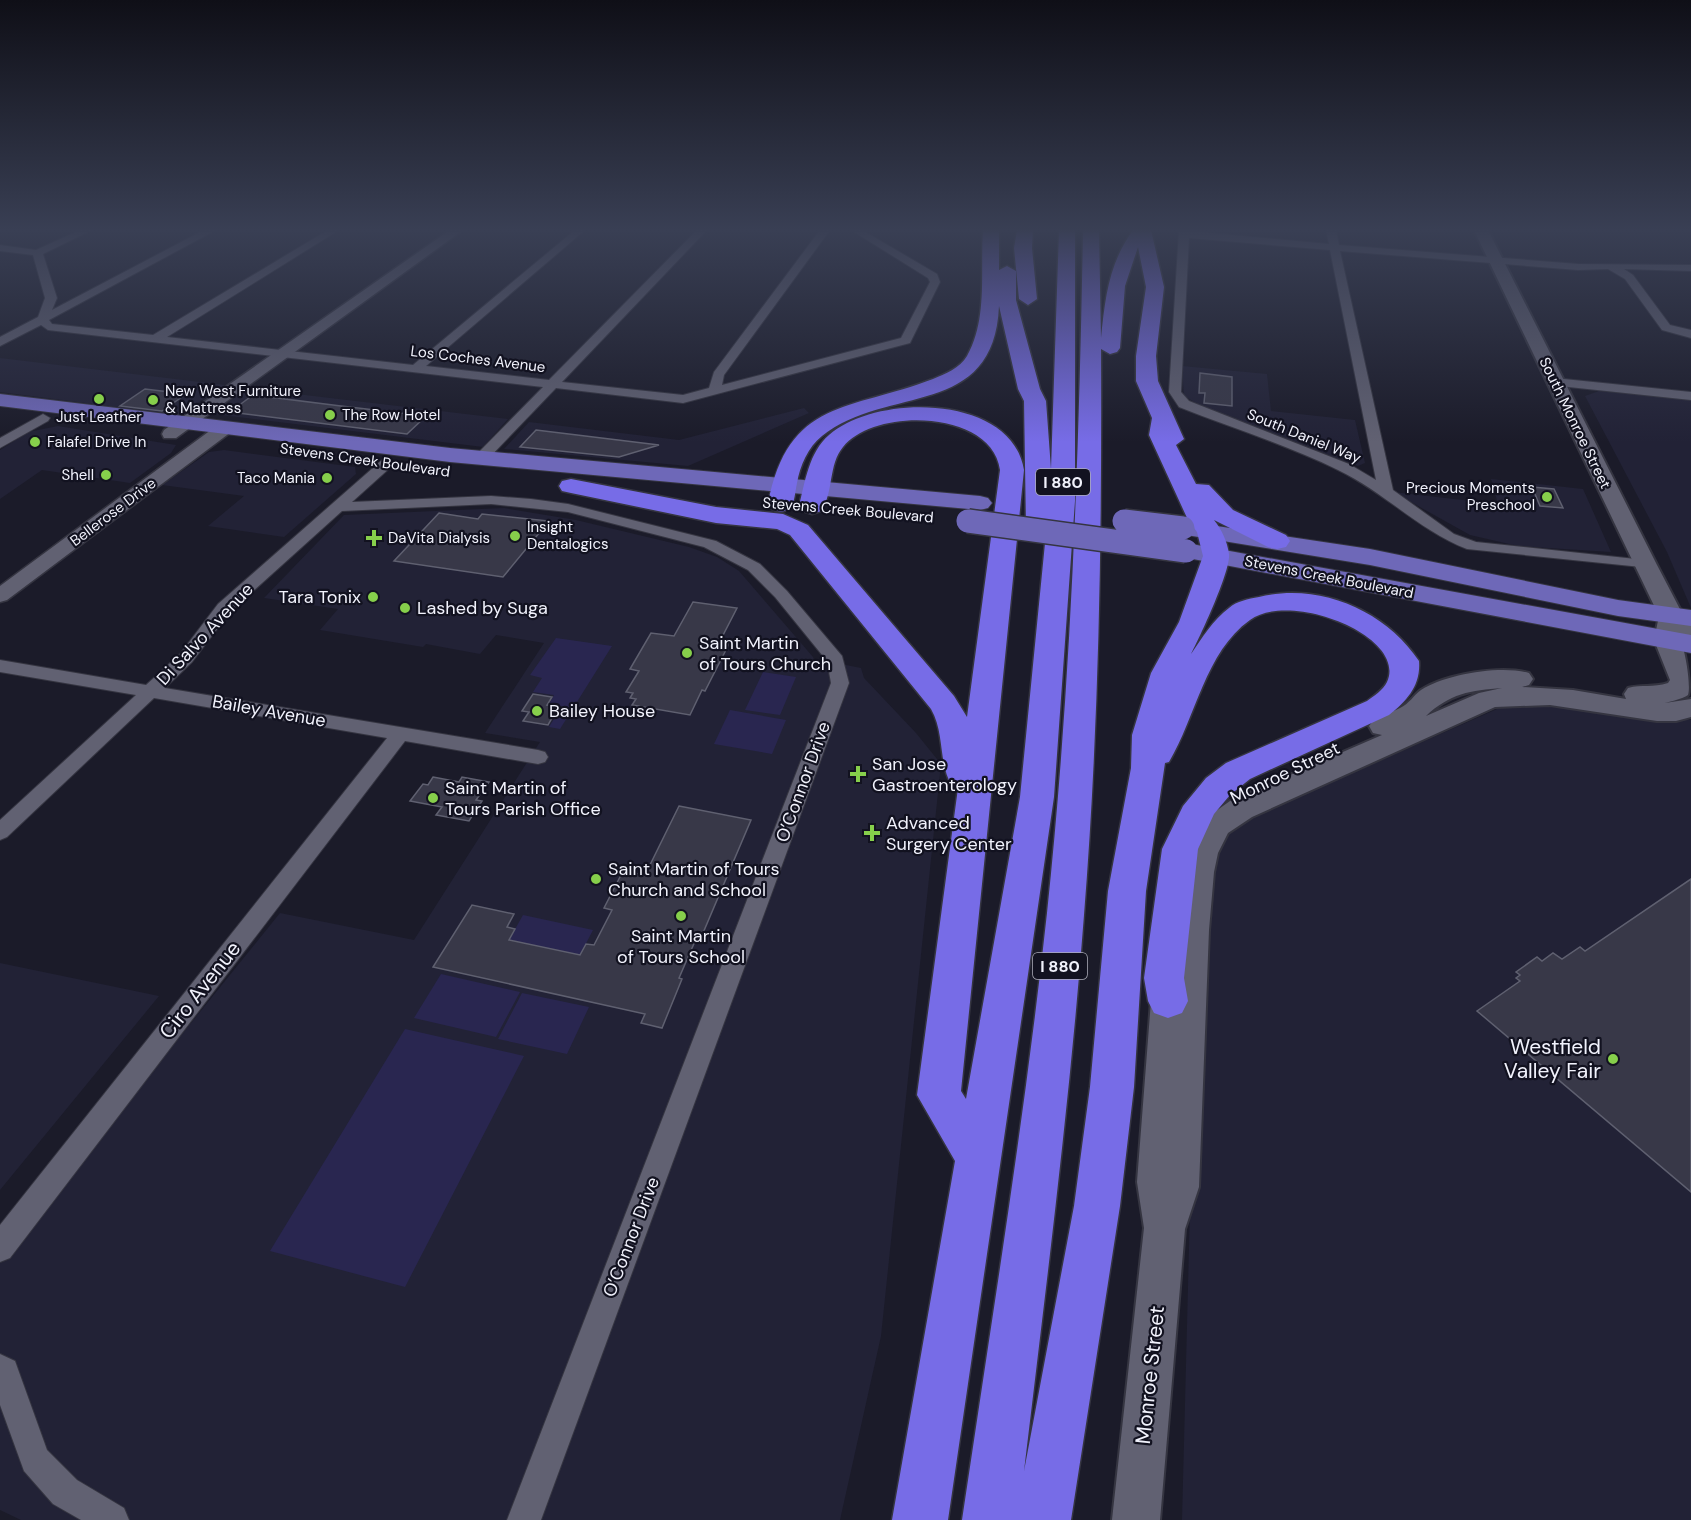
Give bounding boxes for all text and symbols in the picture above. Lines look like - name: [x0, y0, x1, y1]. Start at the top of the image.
- street label: Los Coches Avenue: [409, 341, 547, 377]
- street label: South Monroe Street: [1534, 354, 1616, 492]
- place label: New West Furniture & Mattress: [165, 381, 301, 418]
- marker: Just Leather: [92, 392, 106, 406]
- marker: New West Furniture & Mattress: [146, 393, 160, 407]
- street label: South Daniel Way: [1244, 404, 1365, 468]
- place label: The Row Hotel: [342, 405, 440, 425]
- place label: Just Leather: [56, 407, 142, 427]
- marker: The Row Hotel: [323, 408, 337, 422]
- place label: Falafel Drive In: [47, 432, 146, 452]
- marker: Falafel Drive In: [28, 435, 42, 449]
- street label: Stevens Creek Boulevard: [279, 438, 451, 482]
- place label: Shell: [61, 465, 94, 485]
- marker: Shell: [99, 468, 113, 482]
- place label: Taco Mania: [237, 468, 315, 488]
- road number: I 880: [1036, 469, 1090, 495]
- marker: Taco Mania: [320, 471, 334, 485]
- street label: Bellerose Drive: [66, 473, 160, 551]
- place label: Precious Moments Preschool: [1406, 478, 1535, 515]
- marker: Precious Moments Preschool: [1540, 490, 1554, 504]
- street label: Stevens Creek Boulevard: [762, 493, 934, 527]
- place label: Insight Dentalogics: [527, 517, 609, 554]
- place label: DaVita Dialysis: [388, 528, 490, 548]
- marker: DaVita Dialysis: [365, 529, 383, 547]
- marker: Insight Dentalogics: [508, 529, 522, 543]
- street label: Stevens Creek Boulevard: [1243, 551, 1415, 603]
- street label: Di Salvo Avenue: [151, 578, 259, 690]
- place label: Tara Tonix: [278, 585, 361, 609]
- marker: Tara Tonix: [366, 590, 380, 604]
- place label: Lashed by Suga: [417, 596, 548, 620]
- marker: Lashed by Suga: [398, 601, 412, 615]
- place label: Saint Martin of Tours Church: [699, 631, 831, 676]
- marker: Saint Martin of Tours Church: [680, 646, 694, 660]
- street label: Bailey Avenue: [210, 689, 328, 733]
- place label: Bailey House: [549, 699, 655, 723]
- marker: Bailey House: [530, 704, 544, 718]
- street label: O’Connor Drive: [770, 718, 836, 846]
- street label: Monroe Street: [1226, 736, 1344, 810]
- place label: San Jose Gastroenterology: [872, 752, 1017, 797]
- marker: San Jose Gastroenterology: [849, 765, 867, 783]
- place label: Saint Martin of Tours Parish Office: [445, 776, 601, 821]
- marker: Saint Martin of Tours Parish Office: [426, 791, 440, 805]
- place label: Advanced Surgery Center: [886, 811, 1012, 856]
- marker: Advanced Surgery Center: [863, 824, 881, 842]
- place label: Saint Martin of Tours Church and School: [608, 857, 780, 902]
- marker: Saint Martin of Tours Church and School: [589, 872, 603, 886]
- marker: Saint Martin of Tours School: [674, 909, 688, 923]
- place label: Saint Martin of Tours School: [617, 924, 745, 969]
- street label: Ciro Avenue: [153, 935, 247, 1045]
- road number: I 880: [1033, 953, 1087, 979]
- place label: Westfield Valley Fair: [1504, 1033, 1601, 1085]
- marker: Westfield Valley Fair: [1606, 1052, 1620, 1066]
- street label: O’Connor Drive: [597, 1174, 665, 1300]
- street label: Monroe Street: [1129, 1304, 1171, 1446]

